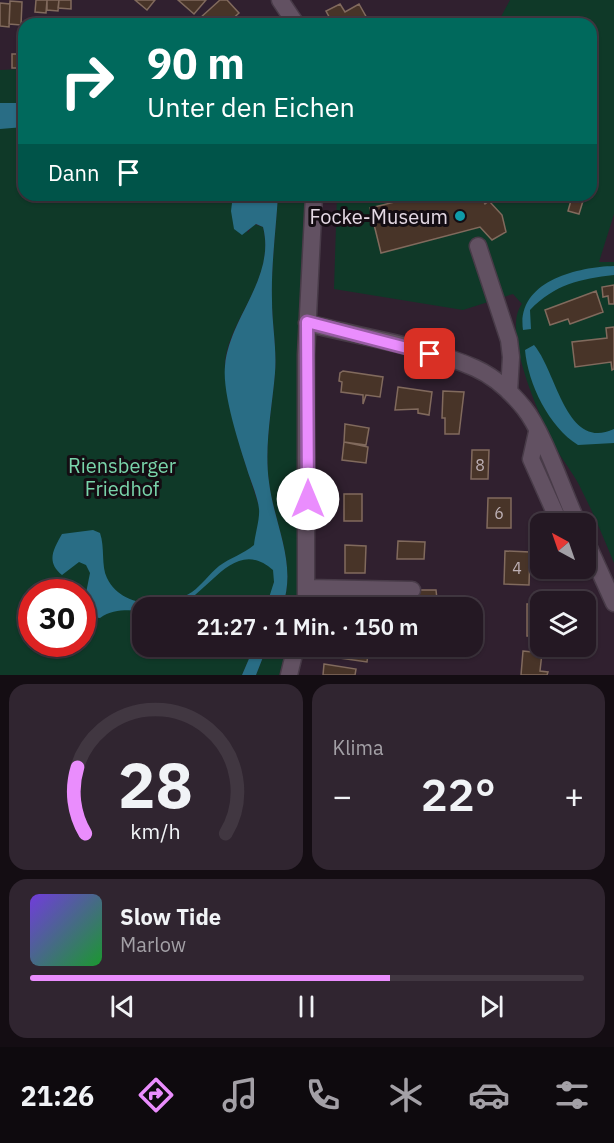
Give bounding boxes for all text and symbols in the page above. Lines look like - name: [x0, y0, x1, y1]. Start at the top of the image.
- text: 90 m: [147, 36, 245, 91]
- icon: right: [48, 42, 126, 120]
- text: Unter den Eichen: [147, 89, 355, 124]
- icon: arrive: [112, 156, 145, 189]
- text: Dann: [48, 158, 100, 187]
- place label: Focke-Museum: [310, 203, 448, 230]
- marker: Focke-Museum: [453, 209, 467, 223]
- pin: [404, 328, 455, 379]
- icon: arrive: [413, 337, 446, 370]
- park label: Riensberger Friedhof: [68, 452, 176, 502]
- house number: 8: [475, 455, 485, 475]
- position arrow: [276, 467, 340, 531]
- house number: 6: [494, 503, 504, 523]
- north arrow: [530, 513, 596, 579]
- map controls: [530, 513, 596, 657]
- house number: 4: [512, 558, 522, 578]
- speed limit sign: 30: [18, 579, 96, 657]
- button: layers: [530, 591, 596, 657]
- text: 21:27 · 1 Min. · 150 m: [196, 612, 419, 641]
- text: Klima: [333, 734, 384, 761]
- text: 28: [118, 744, 193, 825]
- text: 22°: [421, 765, 496, 823]
- text: −: [333, 774, 352, 817]
- text: +: [564, 774, 584, 817]
- text: km/h: [131, 817, 181, 845]
- text: Slow Tide: [120, 902, 221, 931]
- text: Marlow: [120, 931, 186, 958]
- icon: previous: [106, 990, 139, 1023]
- icon: pause: [290, 990, 323, 1023]
- icon: next: [475, 990, 508, 1023]
- icon: directions: [135, 1074, 177, 1116]
- icon: music: [219, 1074, 261, 1116]
- icon: phone: [302, 1074, 344, 1116]
- icon: climate: [385, 1074, 427, 1116]
- icon: car: [468, 1074, 510, 1116]
- icon: filters: [551, 1074, 593, 1116]
- text: 21:26: [21, 1078, 94, 1113]

